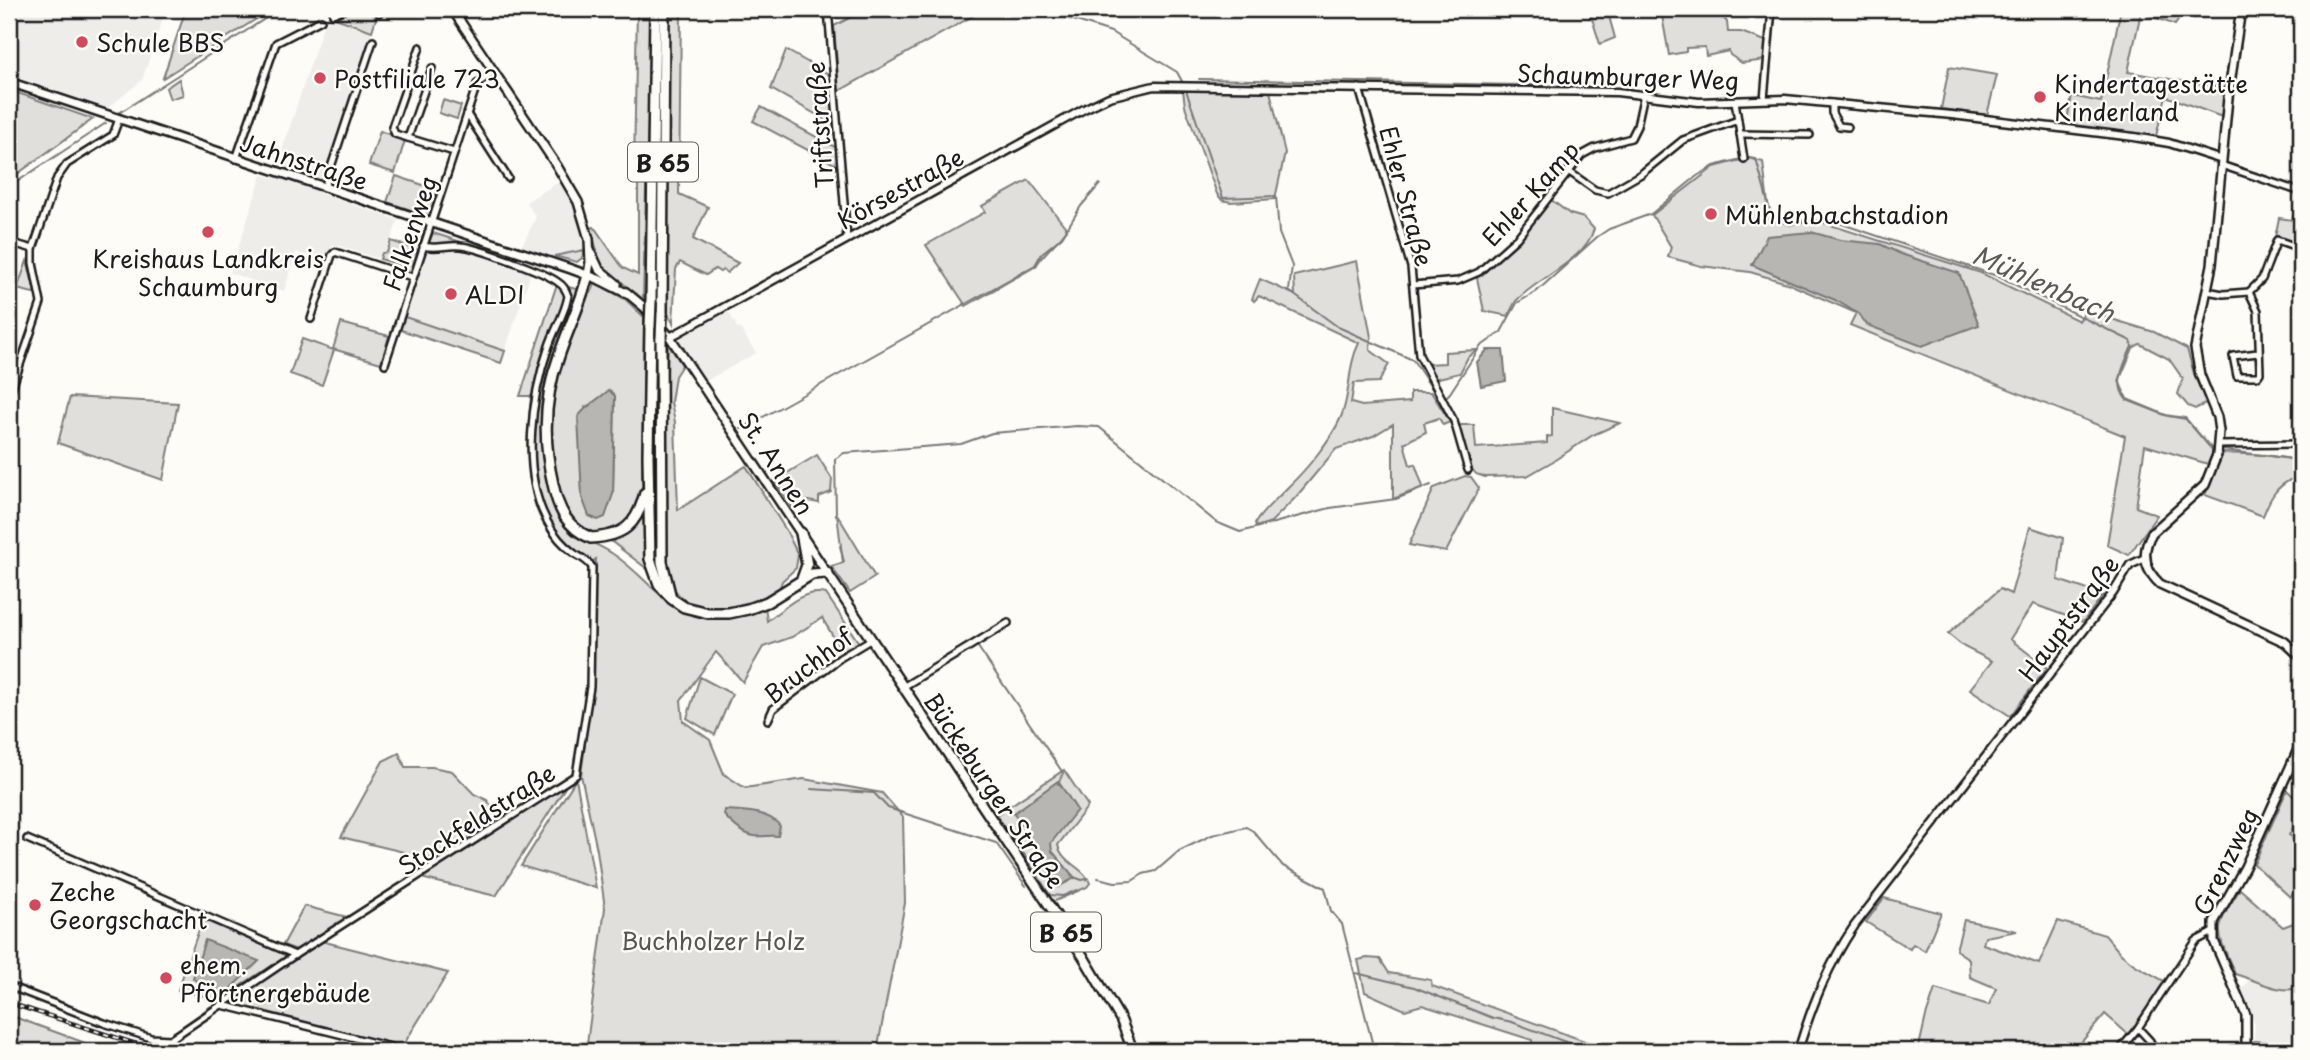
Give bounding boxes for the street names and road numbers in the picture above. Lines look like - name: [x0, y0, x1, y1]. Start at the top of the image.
- street label: Schaumburger Weg: [1516, 54, 1740, 98]
- street label: Triftstraße: [797, 60, 841, 190]
- street label: Ehler Straße: [1371, 122, 1443, 270]
- street label: Jahnstraße: [235, 123, 373, 199]
- street label: Ehler Kamp: [1473, 132, 1587, 254]
- street label: Körsestraße: [830, 138, 970, 238]
- road number: B 65: [628, 142, 698, 182]
- street label: Falkenweg: [372, 170, 446, 296]
- street label: St. Annen: [730, 404, 824, 522]
- street label: Hauptstraße: [2009, 548, 2127, 688]
- street label: Bruchhof: [756, 618, 861, 711]
- street label: Bückeburger Straße: [916, 685, 1074, 895]
- street label: Stockfeldstraße: [390, 754, 562, 884]
- street label: Grenzweg: [2183, 801, 2267, 921]
- road number: B 65: [1031, 912, 1101, 951]

